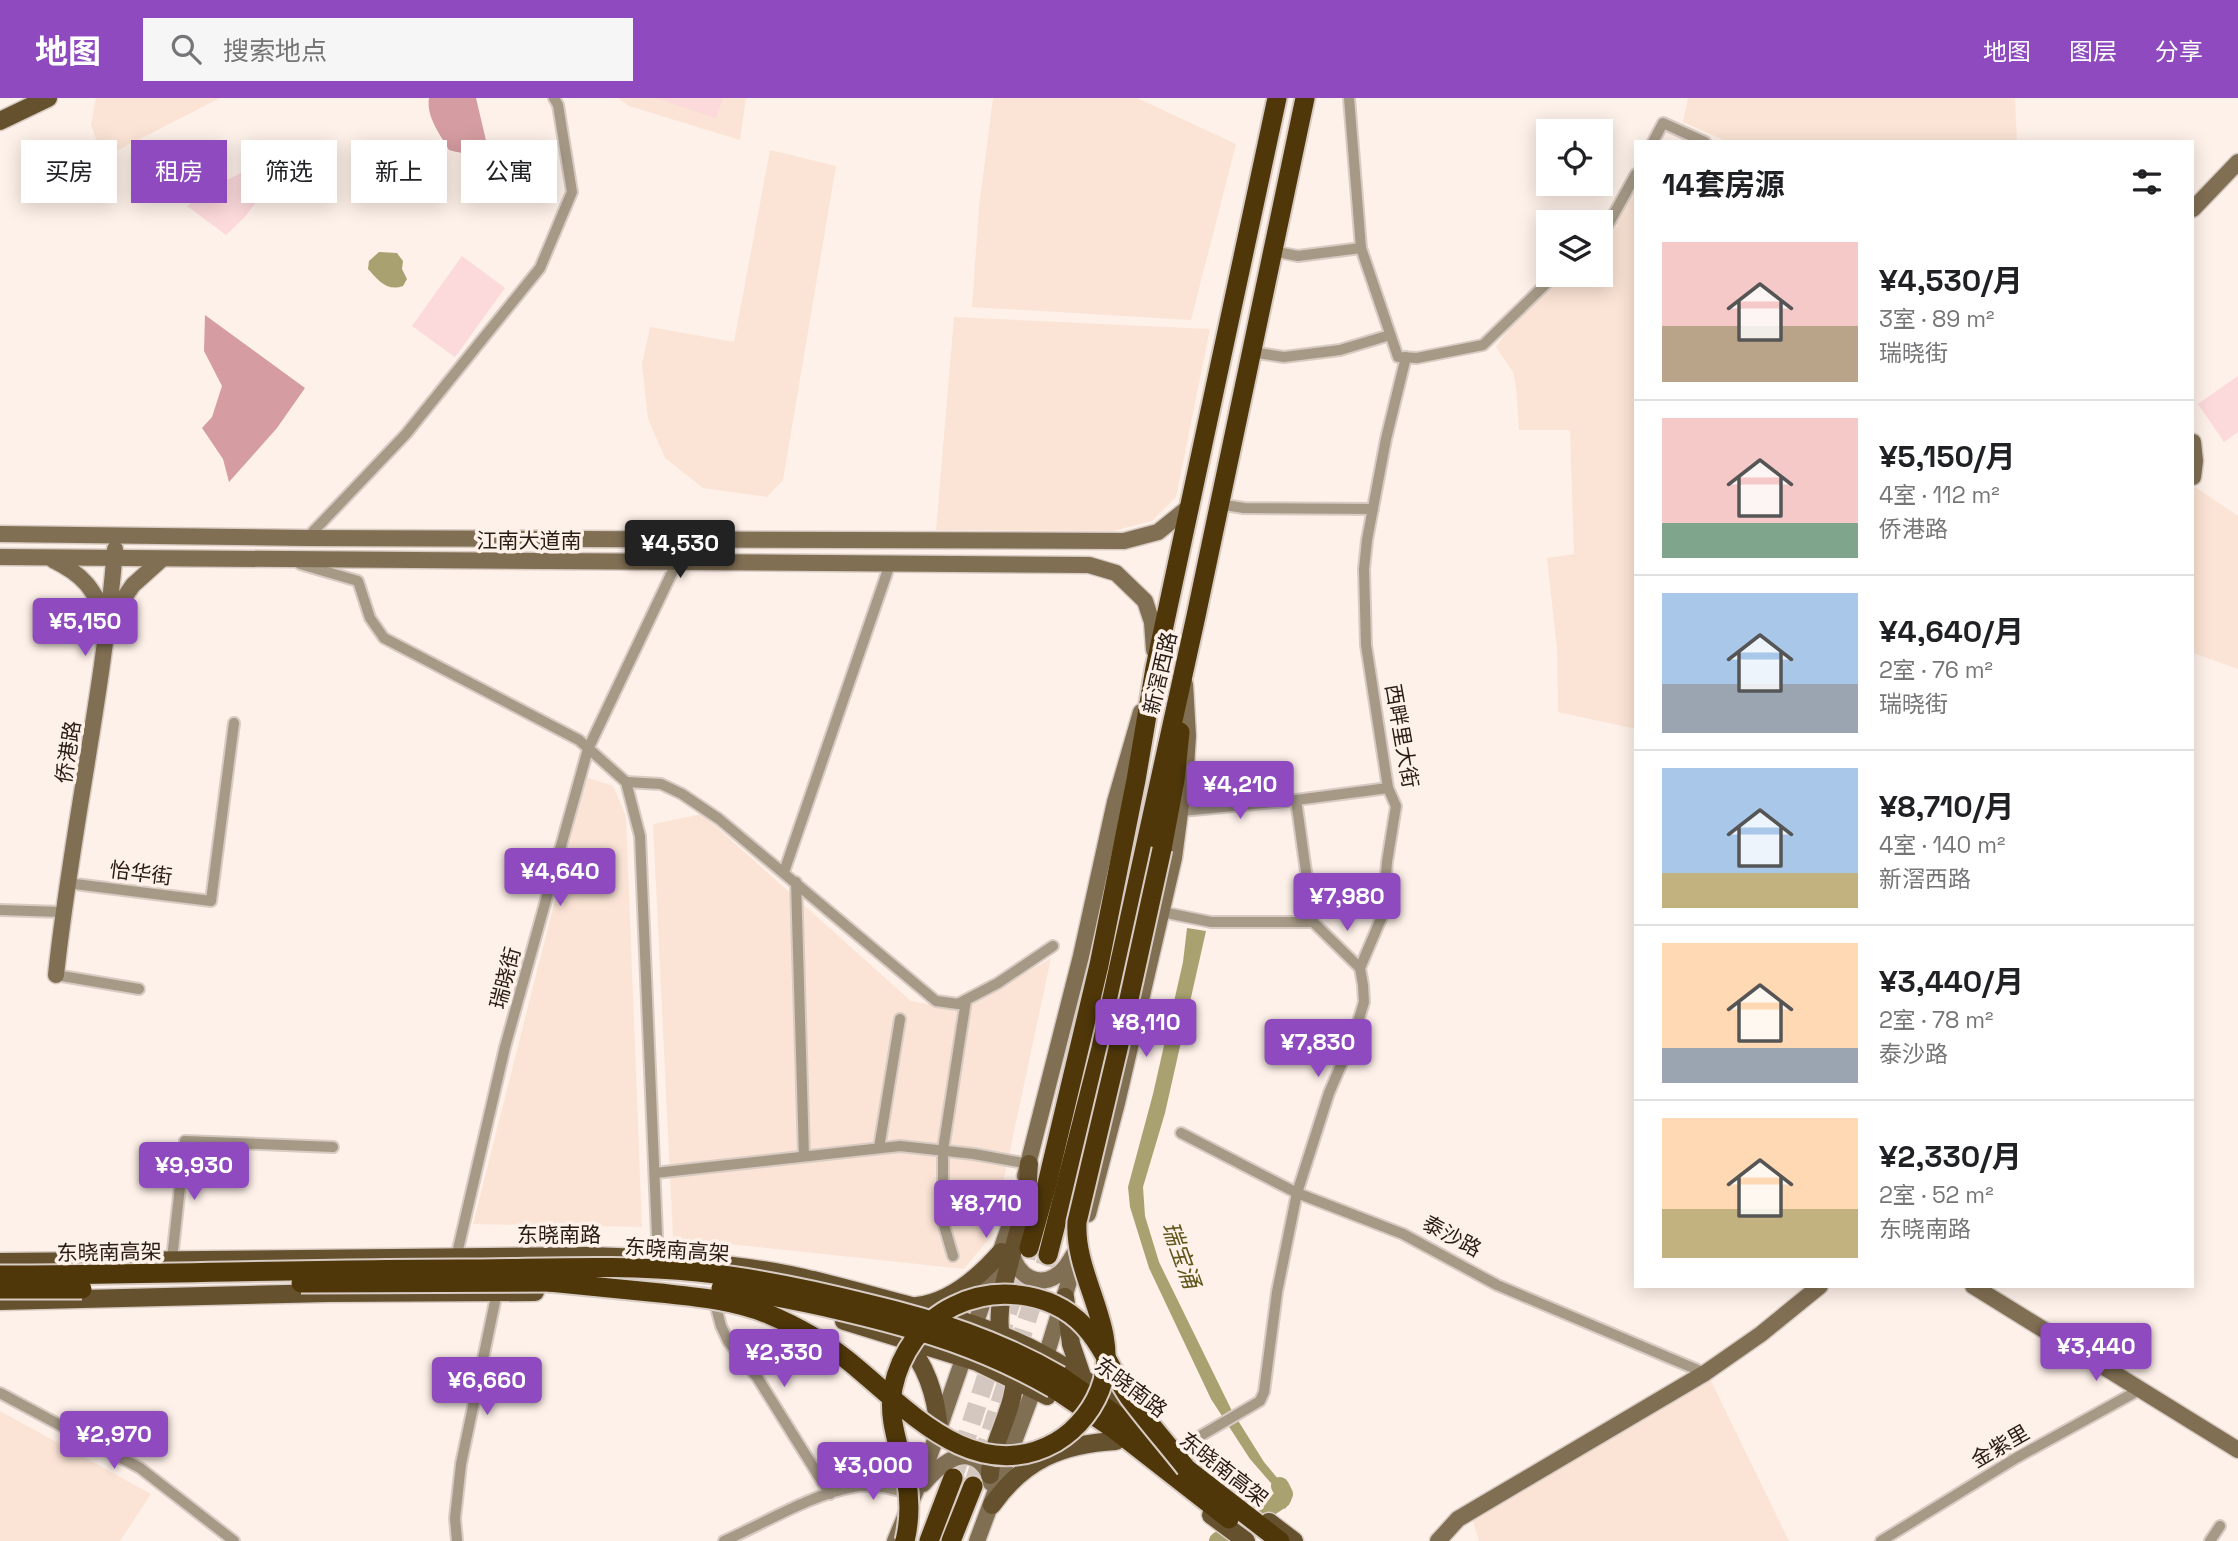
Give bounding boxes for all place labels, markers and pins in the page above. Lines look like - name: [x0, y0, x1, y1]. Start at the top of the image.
- pin: ¥4,530: [623, 520, 737, 580]
- pin: ¥5,150: [28, 598, 142, 658]
- pin: ¥4,210: [1183, 762, 1297, 821]
- pin: ¥4,640: [503, 848, 617, 908]
- pin: ¥7,980: [1290, 874, 1404, 933]
- pin: ¥8,110: [1089, 1000, 1203, 1059]
- pin: ¥7,830: [1261, 1020, 1375, 1079]
- pin: ¥9,930: [137, 1142, 251, 1202]
- pin: ¥8,710: [929, 1180, 1043, 1240]
- pin: ¥3,440: [2039, 1324, 2153, 1383]
- pin: ¥2,330: [727, 1330, 841, 1389]
- pin: ¥6,660: [430, 1358, 544, 1417]
- pin: ¥2,970: [57, 1412, 171, 1471]
- pin: ¥3,000: [816, 1442, 930, 1502]

